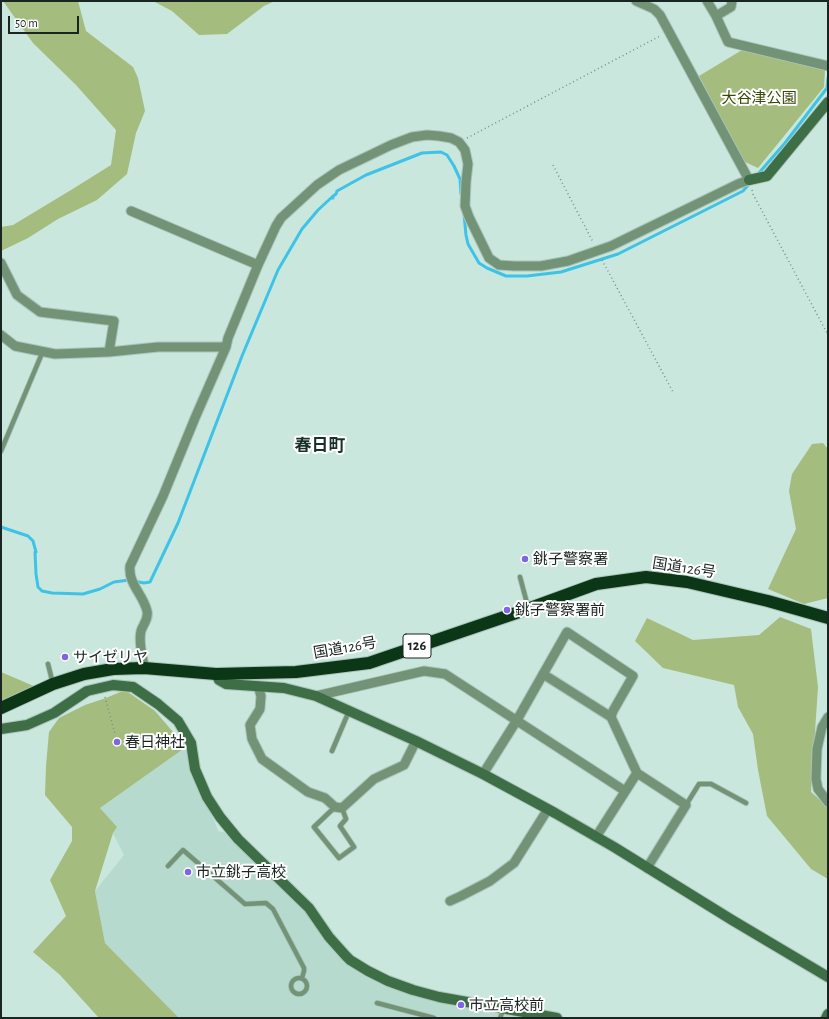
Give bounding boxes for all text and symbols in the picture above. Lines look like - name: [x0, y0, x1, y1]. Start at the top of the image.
- scale bar: [10, 8, 81, 34]
- text: 50 m: [15, 17, 38, 29]
- park label: 大谷津公園: [722, 89, 796, 107]
- district label: 春日町: [295, 436, 345, 456]
- place label: 銚子警察署: [533, 550, 608, 568]
- marker: 銚子警察署: [520, 554, 530, 564]
- street label: 国道126号: [651, 554, 717, 582]
- place label: 銚子警察署前: [515, 601, 605, 619]
- marker: 銚子警察署前: [502, 605, 512, 615]
- street label: 国道126号: [312, 634, 378, 662]
- road number: 126: [403, 634, 431, 658]
- place label: サイゼリヤ: [73, 648, 148, 666]
- marker: サイゼリヤ: [60, 652, 70, 662]
- place label: 春日神社: [125, 733, 185, 751]
- marker: 春日神社: [112, 737, 122, 747]
- place label: 市立銚子高校: [196, 863, 286, 881]
- marker: 市立銚子高校: [183, 867, 193, 877]
- place label: 市立高校前: [469, 996, 544, 1014]
- marker: 市立高校前: [456, 1000, 466, 1010]

